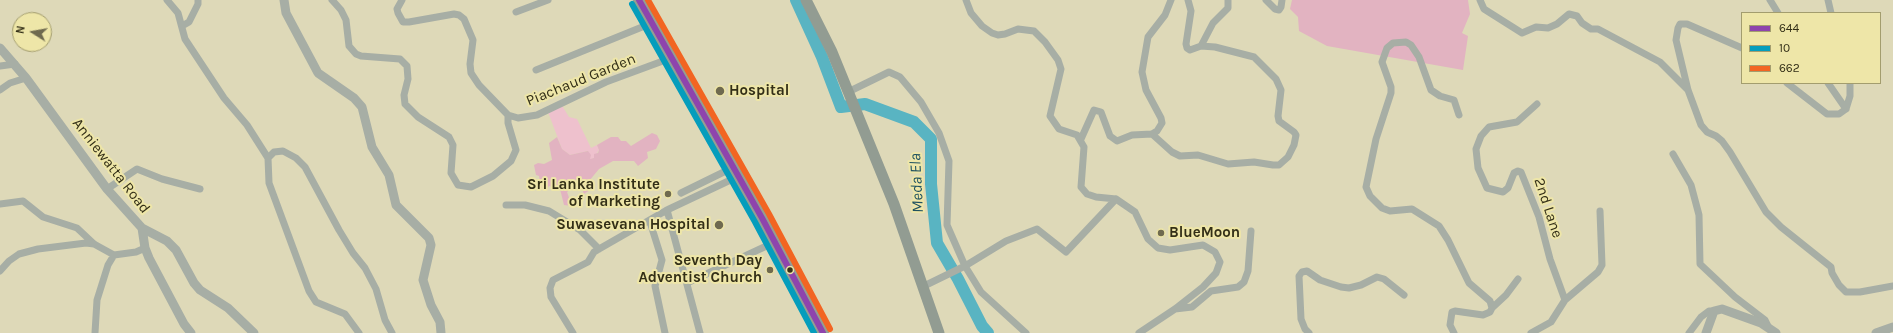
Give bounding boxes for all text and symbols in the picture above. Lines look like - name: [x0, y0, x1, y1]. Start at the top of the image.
- north arrow: [12, 12, 52, 52]
- legend: [1741, 12, 1881, 84]
- text: 644: [1779, 21, 1799, 35]
- text: N: [14, 25, 28, 35]
- text: 10: [1779, 41, 1790, 55]
- street label: Piachaud Garden: [524, 50, 638, 110]
- text: 662: [1779, 61, 1800, 75]
- place label: Hospital: [729, 82, 789, 100]
- marker: Hospital: [714, 85, 726, 97]
- street label: Anniewatta Road: [68, 115, 154, 217]
- water label: Meda Ela: [906, 153, 928, 213]
- place label: Sri Lanka Institute of Marketing: [527, 176, 660, 211]
- street label: 2nd Lane: [1530, 176, 1566, 240]
- marker: Sri Lanka Institute of Marketing: [663, 189, 673, 199]
- place label: Suwasevana Hospital: [556, 216, 710, 234]
- marker: Suwasevana Hospital: [713, 219, 725, 231]
- place label: BlueMoon: [1169, 224, 1240, 242]
- marker: BlueMoon: [1156, 228, 1166, 238]
- place label: Seventh Day Adventist Church: [638, 252, 762, 287]
- marker: Seventh Day Adventist Church: [765, 265, 775, 275]
- unlabelled marker: [785, 265, 795, 275]

